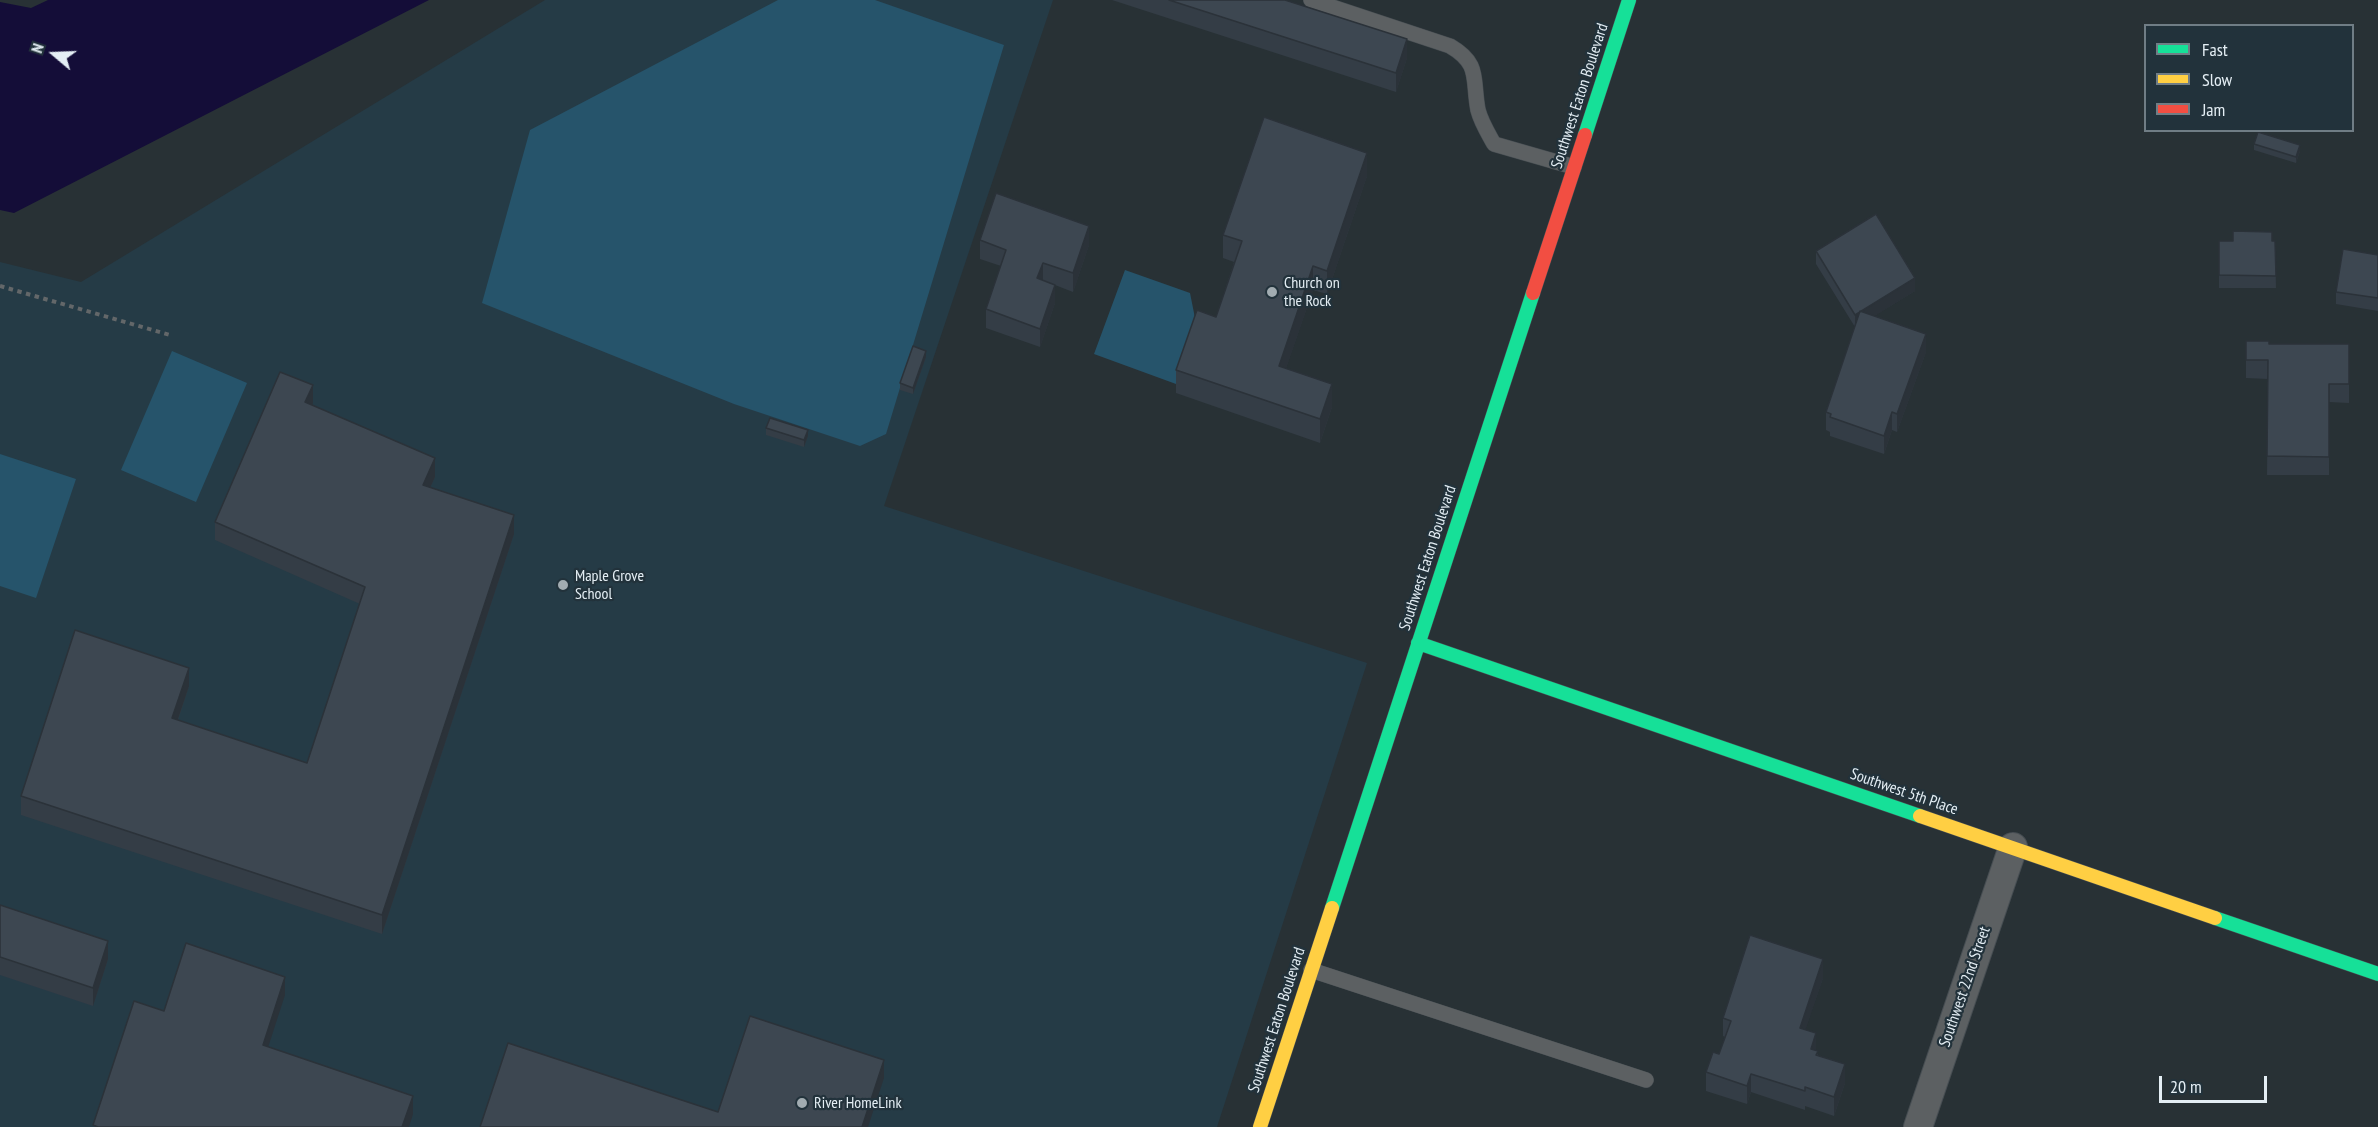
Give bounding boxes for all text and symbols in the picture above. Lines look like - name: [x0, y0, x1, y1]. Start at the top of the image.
- street label: Southwest Eaton Boulevard: [1547, 21, 1613, 171]
- north arrow: [24, 24, 84, 84]
- legend: [2144, 24, 2354, 132]
- text: Fast: [2202, 38, 2228, 61]
- text: N: [26, 41, 48, 55]
- text: Slow: [2202, 68, 2232, 91]
- text: Jam: [2202, 98, 2225, 121]
- place label: Church on the Rock: [1284, 273, 1340, 311]
- marker: Church on the Rock: [1265, 285, 1279, 299]
- street label: Southwest Eaton Boulevard: [1395, 483, 1461, 633]
- place label: Maple Grove School: [575, 566, 644, 604]
- marker: Maple Grove School: [556, 578, 570, 592]
- street label: Southwest 5th Place: [1848, 765, 1960, 819]
- street label: Southwest 22nd Street: [1935, 924, 1995, 1050]
- street label: Southwest Eaton Boulevard: [1244, 945, 1310, 1095]
- scale bar: [2162, 1064, 2270, 1102]
- text: 20 m: [2170, 1075, 2202, 1098]
- place label: River HomeLink: [814, 1093, 902, 1113]
- marker: River HomeLink: [795, 1096, 809, 1110]

